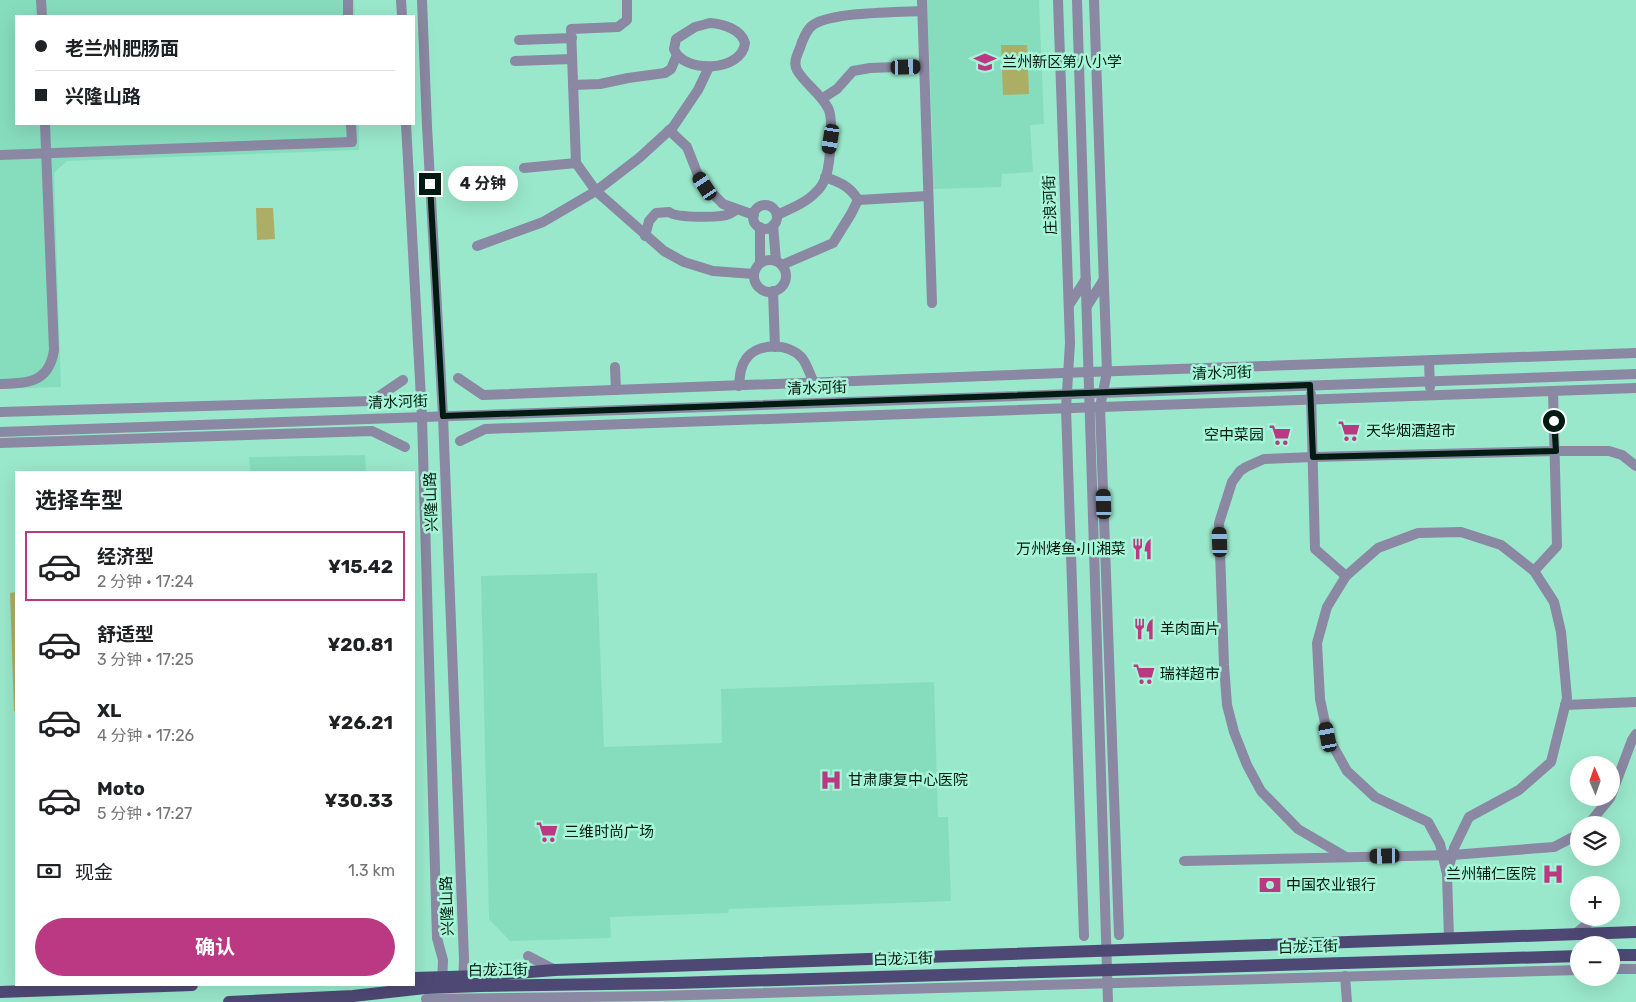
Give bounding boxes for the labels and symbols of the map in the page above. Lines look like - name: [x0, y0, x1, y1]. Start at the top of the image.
- school or university icon: 兰州新区第八小学: [972, 49, 998, 75]
- place label: 兰州新区第八小学: [1002, 53, 1122, 71]
- car: [890, 59, 921, 75]
- car: [821, 123, 840, 155]
- callout: 4 分钟: [448, 166, 518, 202]
- car: [690, 169, 719, 203]
- route end: [419, 173, 441, 195]
- street label: 庄浪河街: [1040, 175, 1060, 235]
- street label: 清水河街: [1192, 363, 1252, 383]
- street label: 清水河街: [787, 378, 847, 398]
- street label: 清水河街: [368, 392, 428, 412]
- route start: [1543, 410, 1565, 432]
- supermarket icon: 天华烟酒超市: [1336, 418, 1362, 444]
- supermarket icon: 空中菜园: [1267, 422, 1293, 448]
- place label: 天华烟酒超市: [1366, 422, 1456, 440]
- place label: 空中菜园: [1204, 426, 1264, 444]
- street label: 兴隆山路: [421, 472, 441, 532]
- car: [1095, 489, 1112, 519]
- car: [1211, 527, 1228, 557]
- restaurant icon: 万州烤鱼·川湘菜: [1129, 536, 1155, 562]
- place label: 万州烤鱼·川湘菜: [1016, 540, 1126, 558]
- restaurant icon: 羊肉面片: [1131, 616, 1157, 642]
- place label: 羊肉面片: [1160, 620, 1220, 638]
- supermarket icon: 瑞祥超市: [1131, 661, 1157, 687]
- place label: 瑞祥超市: [1160, 665, 1220, 683]
- car: [1317, 721, 1338, 753]
- north arrow: [1570, 756, 1620, 806]
- hospital icon: 甘肃康复中心医院: [818, 767, 844, 793]
- place label: 甘肃康复中心医院: [848, 771, 968, 789]
- supermarket icon: 三维时尚广场: [534, 819, 560, 845]
- place label: 三维时尚广场: [564, 823, 654, 841]
- car: [1369, 848, 1400, 864]
- hospital icon: 兰州辅仁医院: [1540, 861, 1566, 887]
- place label: 兰州辅仁医院: [1446, 865, 1536, 883]
- bank icon: 中国农业银行: [1257, 872, 1283, 898]
- street label: 兴隆山路: [437, 876, 457, 936]
- place label: 中国农业银行: [1286, 876, 1376, 894]
- street label: 白龙江街: [1278, 937, 1338, 957]
- street label: 白龙江街: [873, 949, 933, 969]
- street label: 白龙江街: [468, 960, 528, 980]

